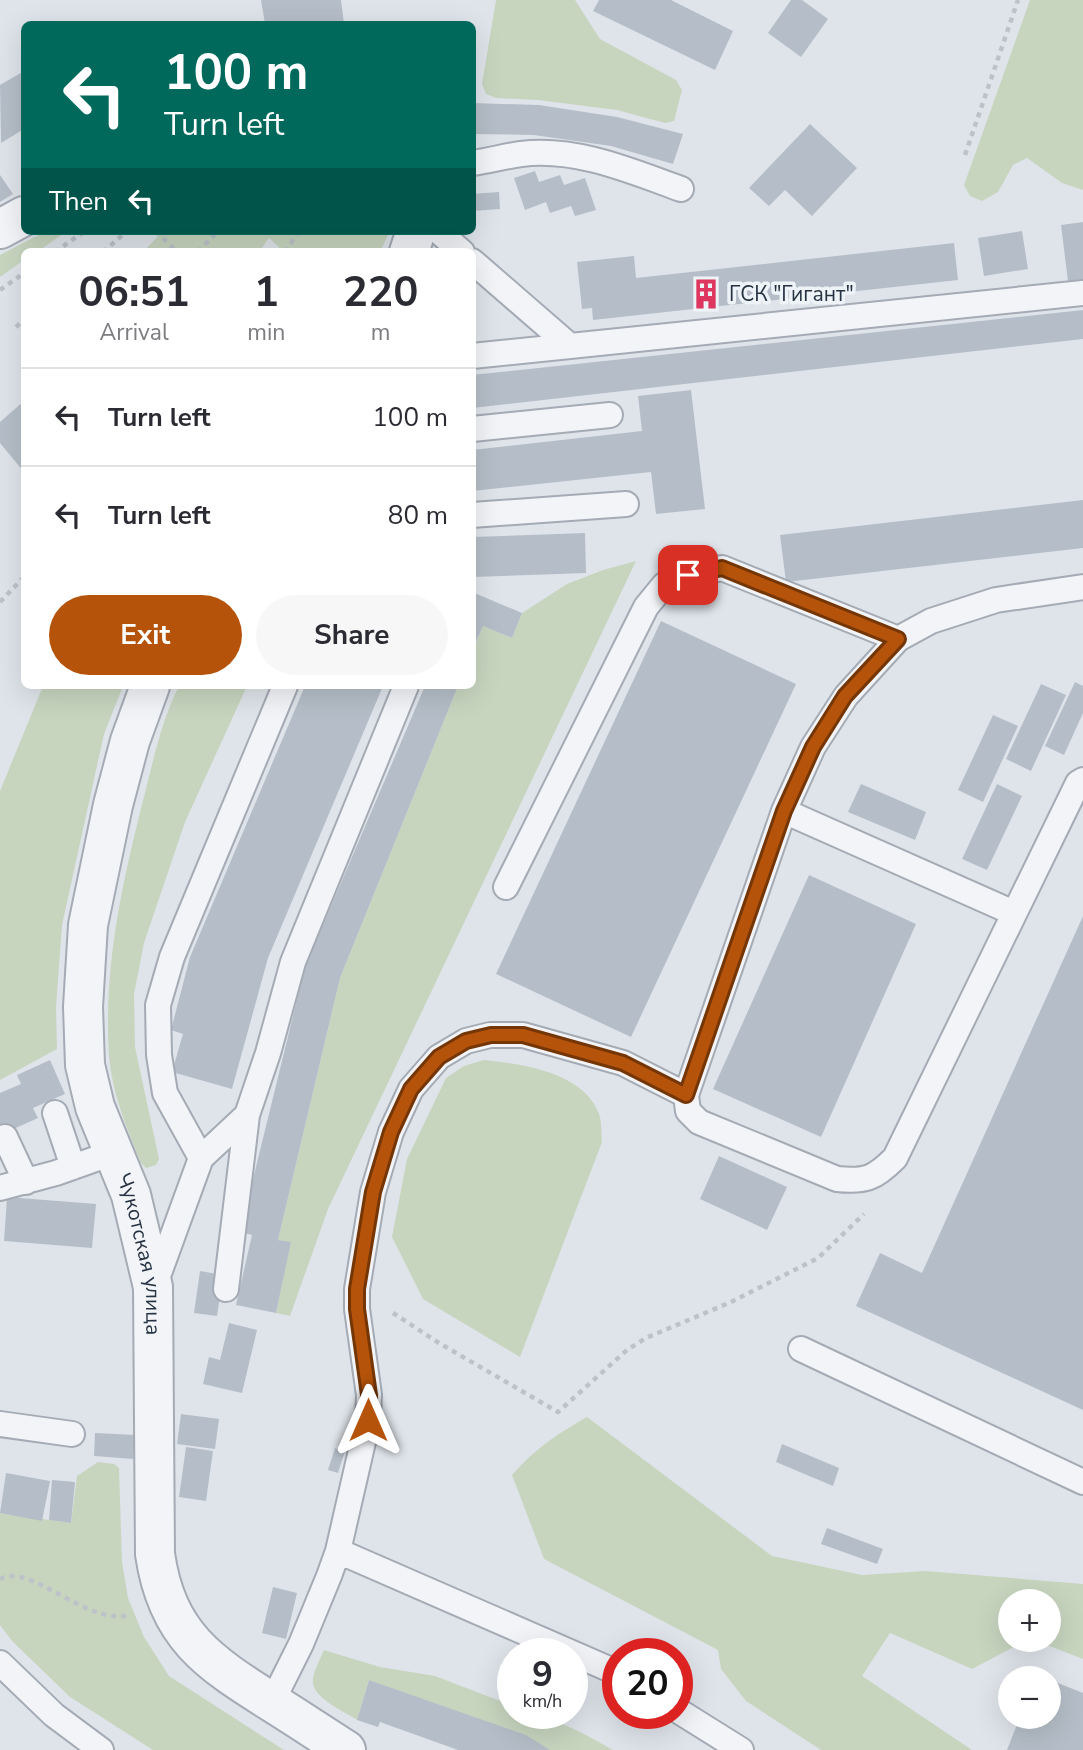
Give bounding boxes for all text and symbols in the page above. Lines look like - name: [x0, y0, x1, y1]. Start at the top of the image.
- text: 100 m: [164, 39, 308, 106]
- icon: left: [49, 49, 140, 140]
- text: Turn left: [164, 103, 284, 146]
- icon: left: [122, 182, 160, 220]
- text: Then: [49, 184, 108, 219]
- text: 06:51: [79, 264, 190, 321]
- text: 1: [254, 264, 279, 321]
- text: 220: [343, 264, 418, 321]
- building icon: ГСК "Гигант": [689, 277, 723, 311]
- place label: ГСК "Гигант": [729, 280, 854, 308]
- text: Arrival: [100, 317, 169, 348]
- text: min: [247, 317, 285, 348]
- text: m: [371, 317, 391, 348]
- icon: left: [49, 398, 87, 436]
- text: Turn left: [108, 400, 211, 435]
- text: 100 m: [372, 400, 448, 435]
- icon: left: [49, 496, 87, 534]
- text: Turn left: [108, 498, 211, 533]
- text: 80 m: [388, 498, 448, 533]
- pin: [658, 545, 718, 605]
- icon: arrive: [669, 556, 707, 594]
- button: Exit: [49, 595, 242, 675]
- button: Share: [256, 595, 448, 675]
- street label: Чукотская улица: [110, 1169, 167, 1335]
- position arrow: [331, 1383, 405, 1457]
- map controls: [998, 1589, 1061, 1729]
- button: +: [998, 1589, 1061, 1652]
- speed limit sign: 20: [602, 1638, 693, 1729]
- text: 9: [532, 1651, 553, 1698]
- button: −: [998, 1666, 1061, 1729]
- text: km/h: [523, 1689, 562, 1713]

